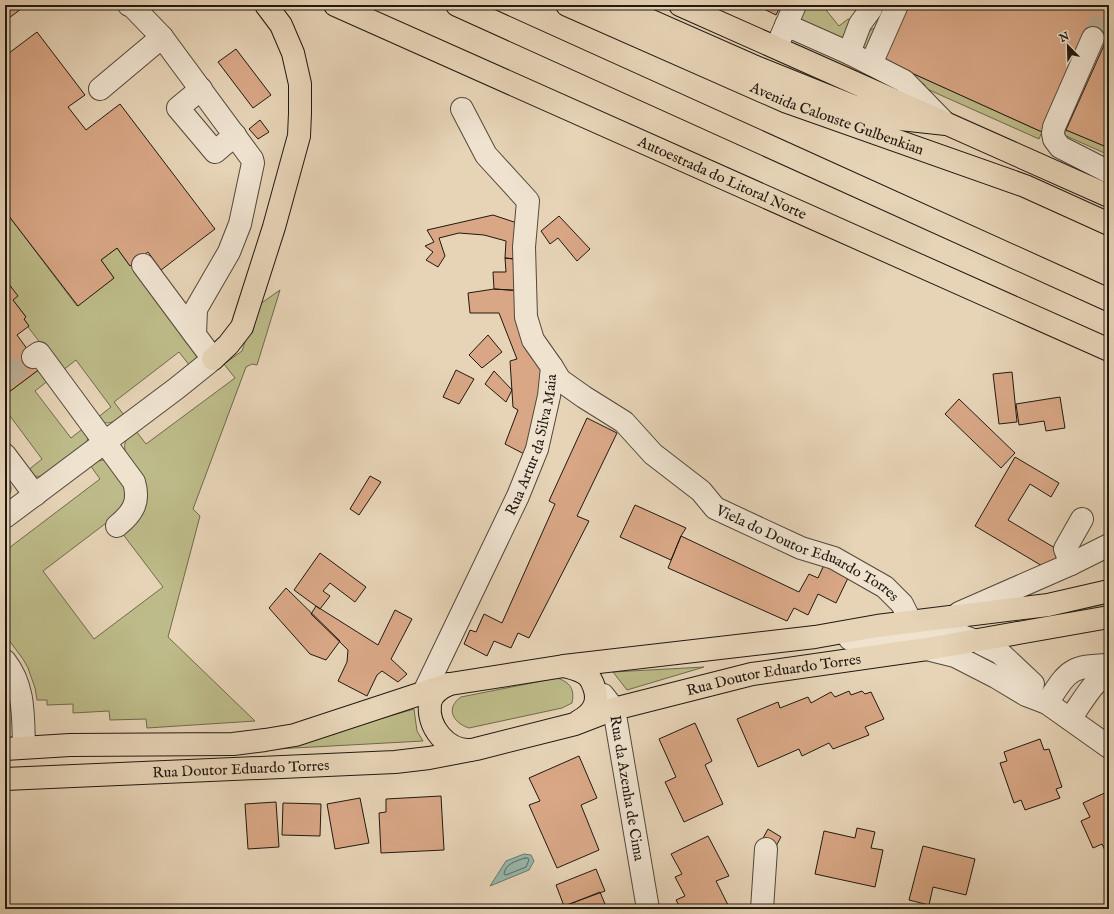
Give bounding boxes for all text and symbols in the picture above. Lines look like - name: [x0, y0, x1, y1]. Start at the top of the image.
- north arrow: [1048, 26, 1088, 66]
- text: N: [1056, 29, 1072, 46]
- street label: Avenida Calouste Gulbenkian: [746, 77, 926, 160]
- street label: Autoestrada do Litoral Norte: [634, 132, 810, 224]
- street label: Rua Artur da Silva Maia: [501, 373, 561, 518]
- street label: Viela do Doutor Eduardo Torres: [712, 500, 903, 606]
- street label: Rua Doutor Eduardo Torres: [685, 650, 862, 700]
- street label: Rua da Azenha de Cima: [605, 714, 649, 863]
- street label: Rua Doutor Eduardo Torres: [152, 756, 330, 783]

